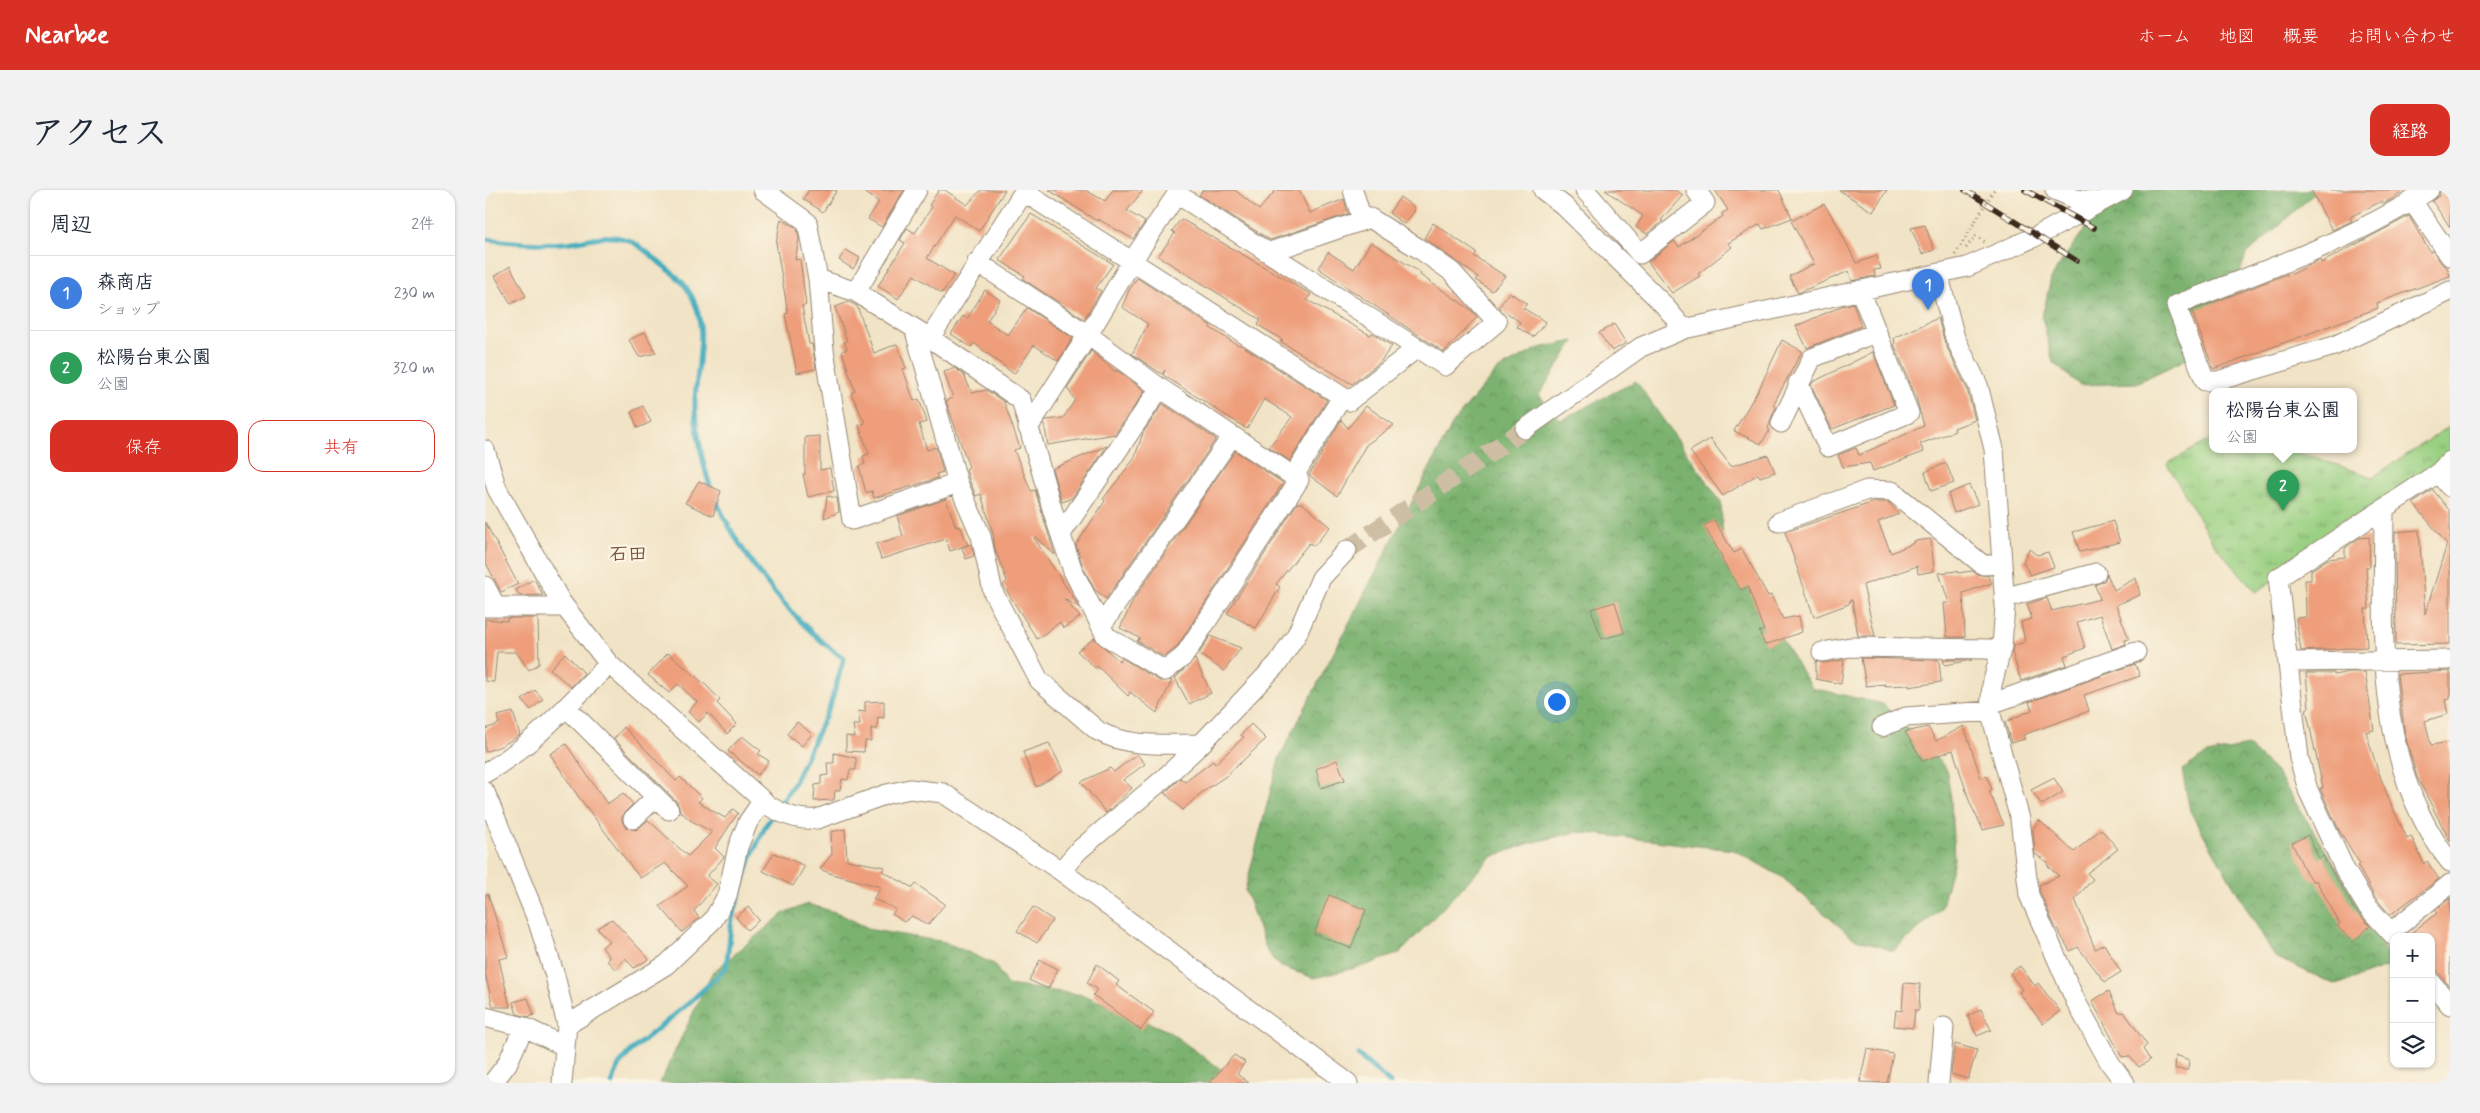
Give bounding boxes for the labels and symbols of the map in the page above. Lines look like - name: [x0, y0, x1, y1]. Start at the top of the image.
- pin: 1: [1912, 269, 1944, 310]
- pin: 2: [2267, 470, 2299, 511]
- district label: 石田: [609, 542, 647, 567]
- your location: [1544, 689, 1570, 715]

